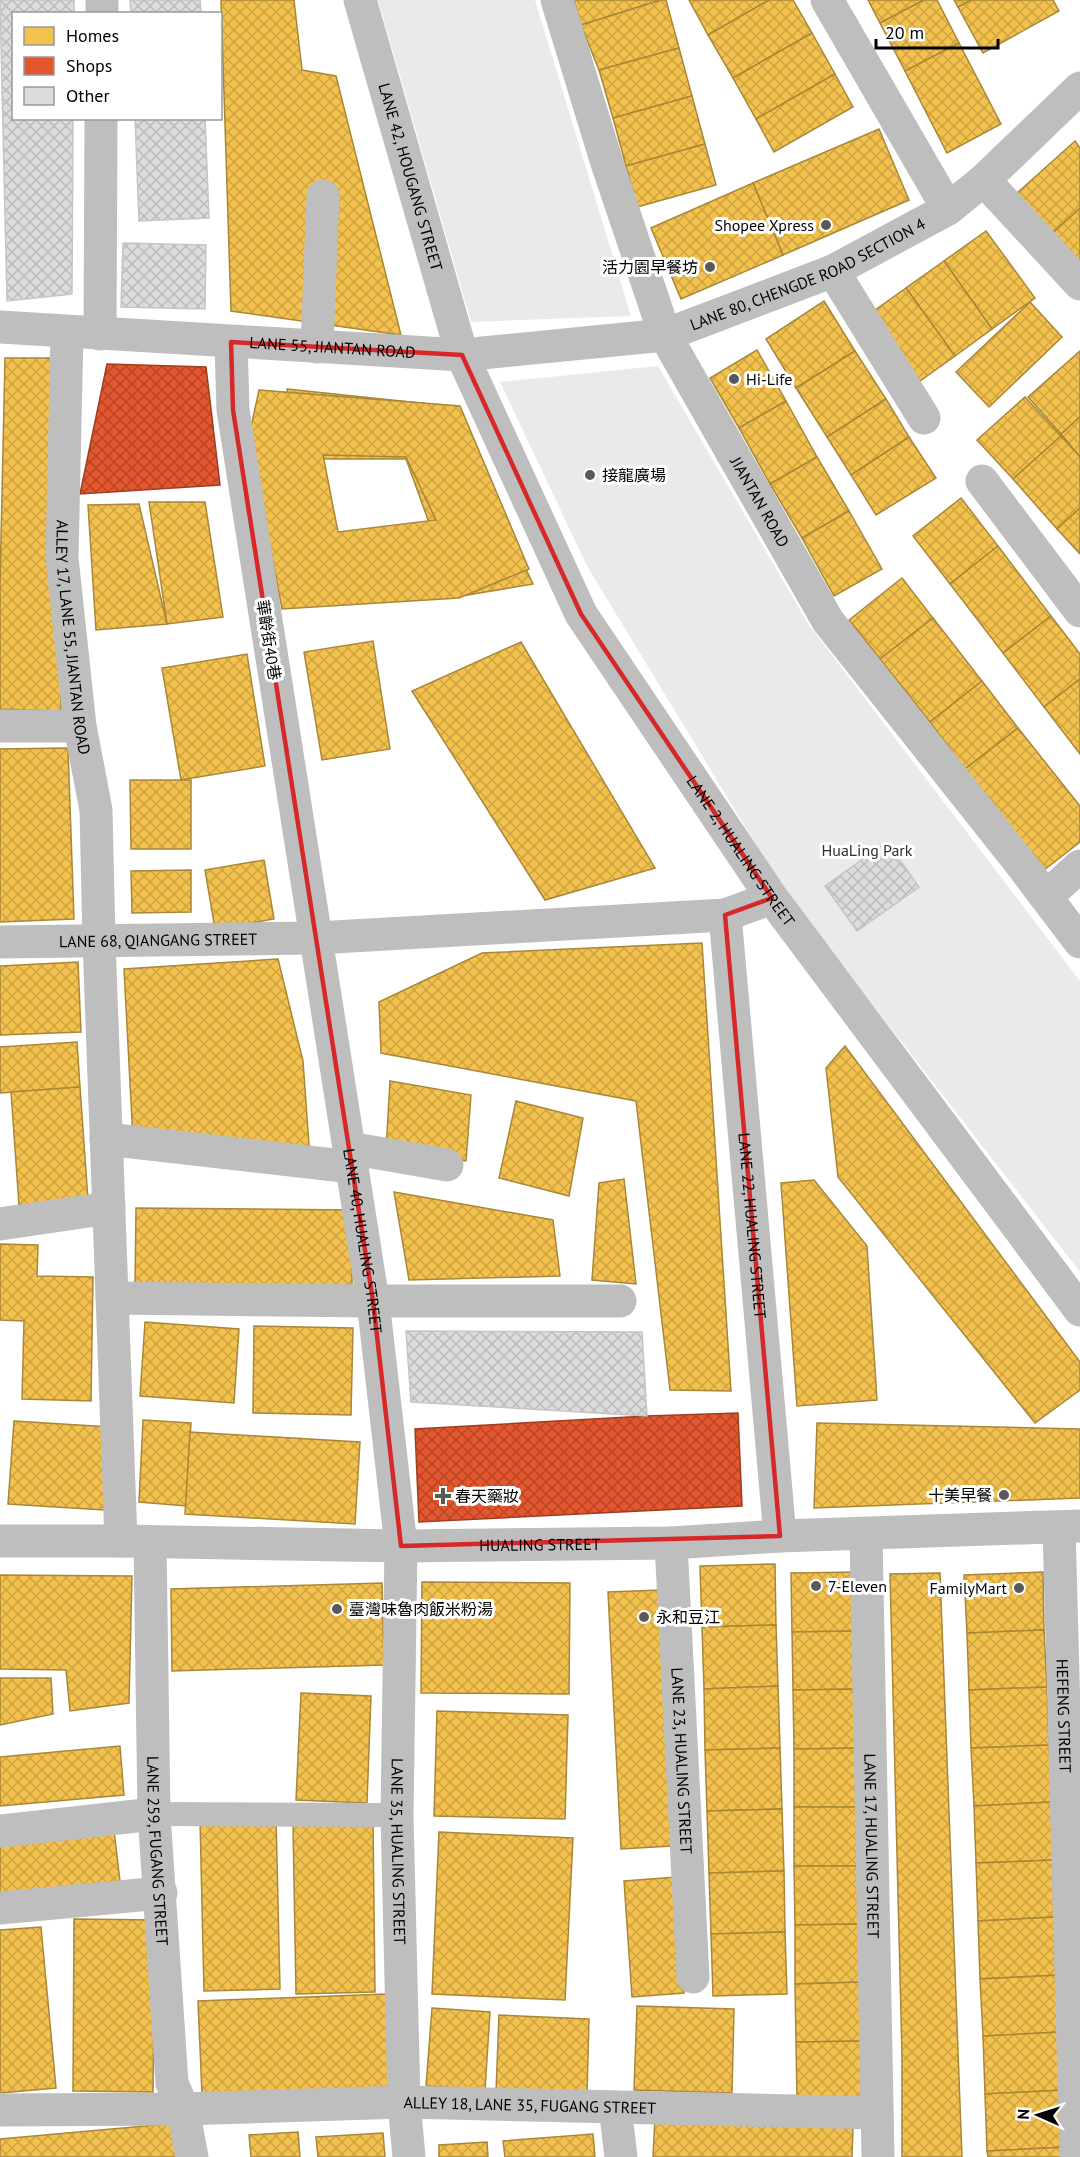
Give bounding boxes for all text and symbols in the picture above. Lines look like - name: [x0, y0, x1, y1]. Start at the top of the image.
- legend: [12, 12, 222, 120]
- scale bar: [876, 12, 998, 50]
- text: 20 m: [885, 21, 924, 44]
- text: Homes: [66, 24, 119, 47]
- text: Shops: [66, 54, 112, 77]
- street label: LANE 42, HOUGANG STREET: [374, 81, 447, 273]
- text: Other: [66, 84, 110, 107]
- street label: LANE 80, CHENGDE ROAD SECTION 4: [687, 213, 929, 335]
- place label: Shopee Xpress: [715, 215, 814, 235]
- marker: Shopee Xpress: [819, 218, 833, 232]
- place label: 活力園早餐坊: [602, 257, 698, 277]
- marker: 活力園早餐坊: [703, 260, 717, 274]
- street label: LANE 55, JIANTAN ROAD: [249, 332, 416, 362]
- place label: Hi-Life: [746, 369, 792, 389]
- marker: Hi-Life: [727, 372, 741, 386]
- street label: JIANTAN ROAD: [726, 452, 794, 551]
- place label: 接龍廣場: [602, 465, 666, 485]
- marker: 接龍廣場: [583, 468, 597, 482]
- street label: ALLEY 17, LANE 55, JIANTAN ROAD: [52, 520, 95, 756]
- street label: 華齡街40巷: [253, 598, 285, 682]
- street label: LANE 2, HUALING STREET: [682, 772, 799, 930]
- park label: HuaLing Park: [822, 840, 913, 860]
- street label: LANE 68, QIANGANG STREET: [59, 929, 257, 951]
- street label: LANE 22, HUALING STREET: [734, 1132, 771, 1320]
- street label: LANE 40, HUALING STREET: [339, 1147, 387, 1334]
- place label: 十美早餐: [928, 1485, 992, 1505]
- place label: 春天藥妝: [455, 1486, 519, 1506]
- marker: 十美早餐: [997, 1488, 1011, 1502]
- marker: 春天藥妝: [436, 1489, 450, 1503]
- street label: HUALING STREET: [479, 1534, 601, 1555]
- place label: 7-Eleven: [828, 1576, 887, 1596]
- place label: FamilyMart: [929, 1578, 1008, 1598]
- marker: 7-Eleven: [809, 1579, 823, 1593]
- marker: FamilyMart: [1012, 1581, 1026, 1595]
- place label: 臺灣味魯肉飯米粉湯: [349, 1599, 493, 1619]
- marker: 臺灣味魯肉飯米粉湯: [330, 1602, 344, 1616]
- place label: 永和豆江: [656, 1607, 720, 1627]
- marker: 永和豆江: [637, 1610, 651, 1624]
- street label: HEFENG STREET: [1053, 1659, 1076, 1773]
- street label: LANE 23, HUALING STREET: [667, 1667, 697, 1855]
- street label: LANE 17, HUALING STREET: [860, 1753, 884, 1939]
- street label: LANE 259, FUGANG STREET: [143, 1756, 173, 1946]
- street label: LANE 35, HUALING STREET: [387, 1758, 410, 1945]
- north arrow: [1008, 2085, 1068, 2145]
- street label: ALLEY 18, LANE 35, FUGANG STREET: [403, 2092, 656, 2118]
- text: N: [1013, 2108, 1033, 2120]

